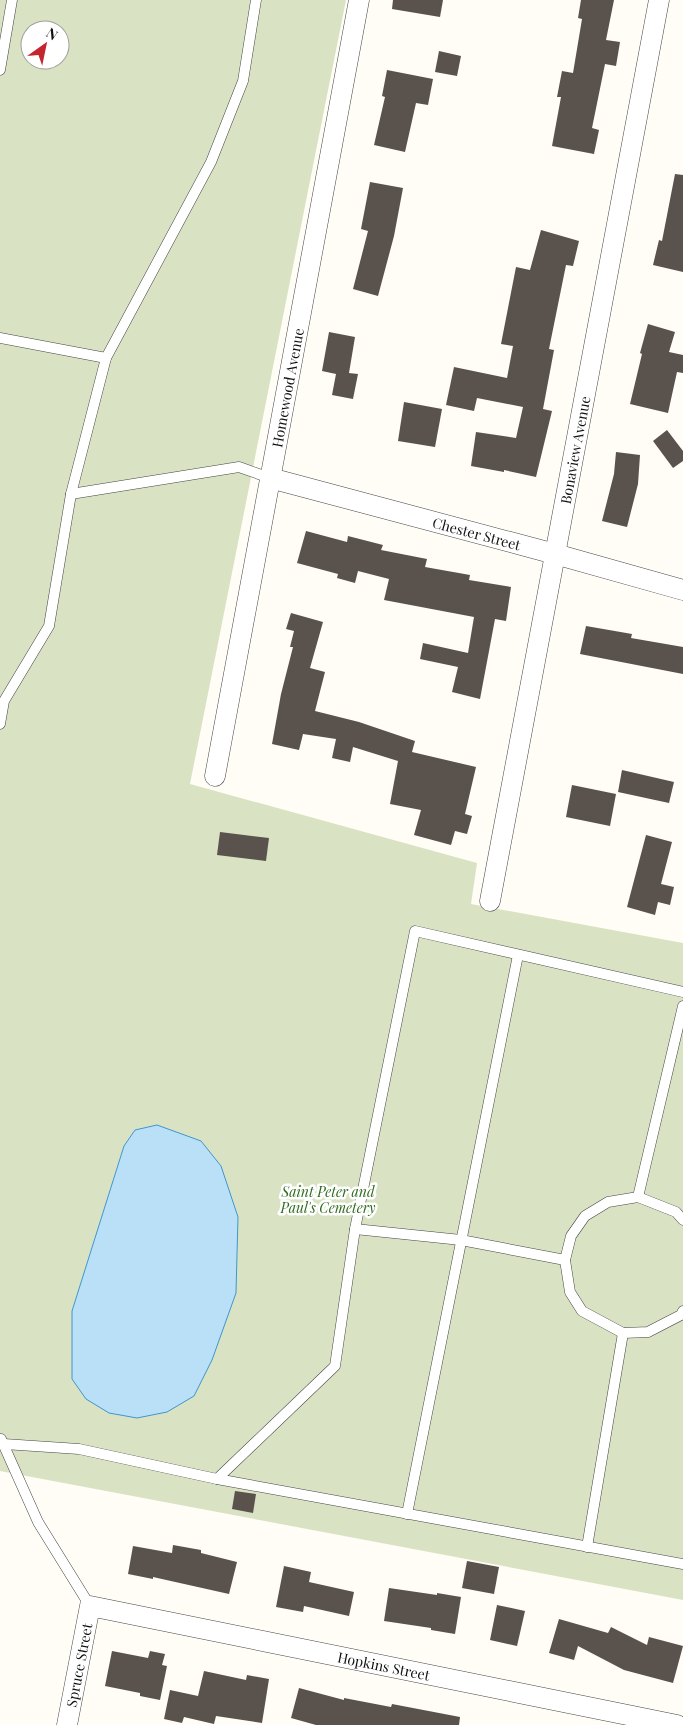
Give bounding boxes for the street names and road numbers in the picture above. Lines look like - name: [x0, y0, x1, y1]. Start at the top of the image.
- street label: Homewood Avenue: [267, 326, 307, 449]
- street label: Bonaview Avenue: [555, 394, 594, 505]
- street label: Chester Street: [431, 512, 524, 554]
- street label: Spruce Street: [61, 1621, 96, 1709]
- street label: Hopkins Street: [336, 1647, 433, 1684]

